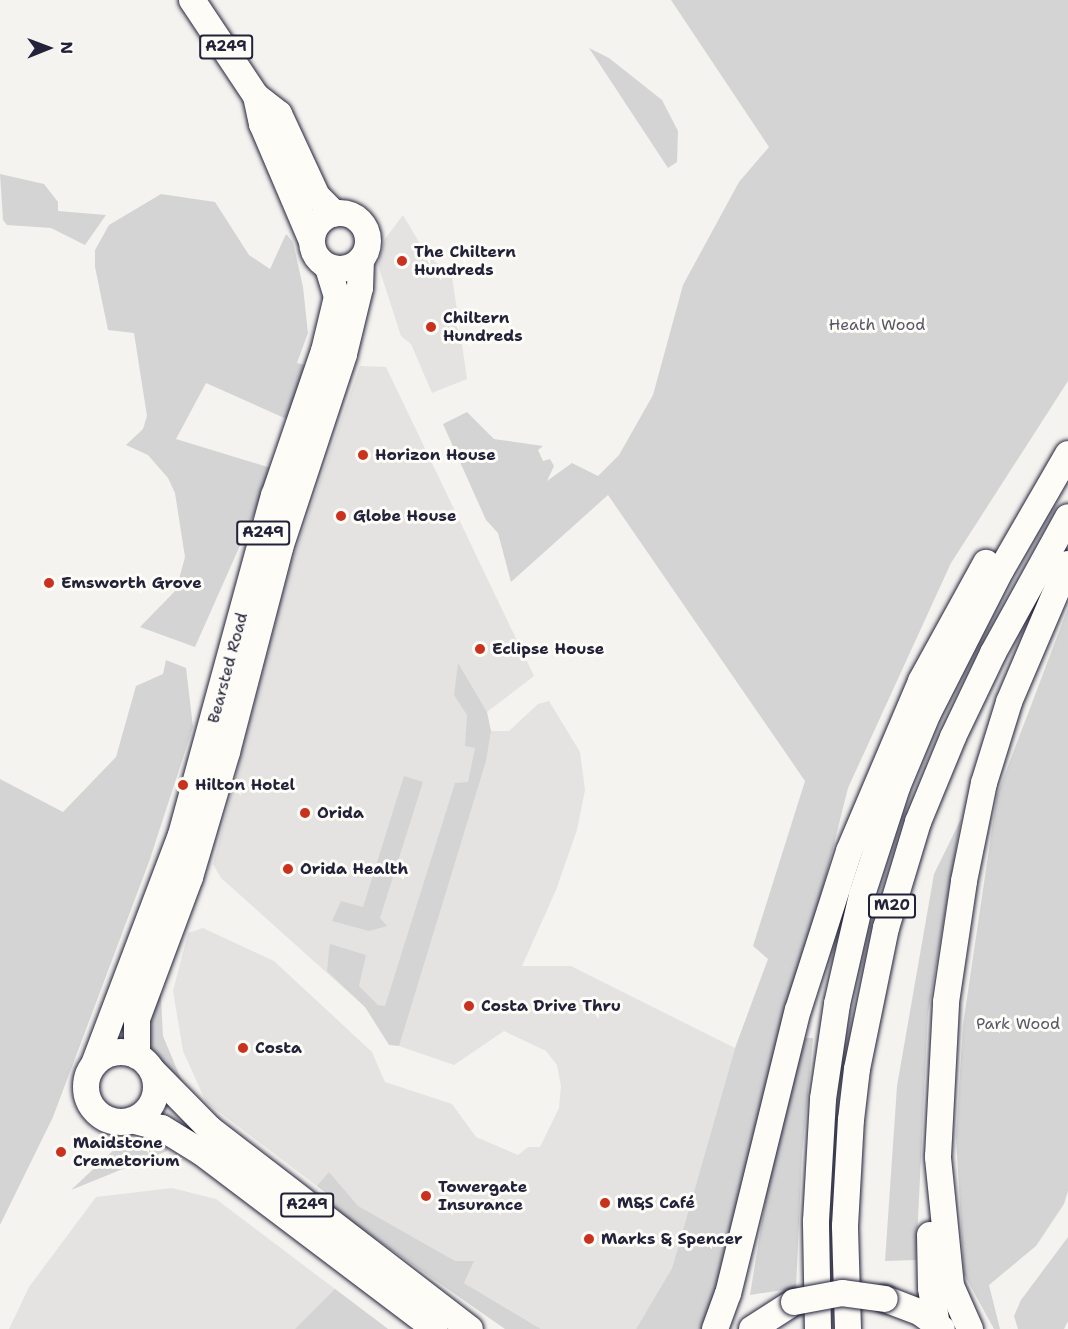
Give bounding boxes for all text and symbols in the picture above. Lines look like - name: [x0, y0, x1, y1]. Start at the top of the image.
- north arrow: [18, 18, 78, 78]
- road number: A249: [199, 35, 253, 59]
- text: N: [56, 41, 77, 54]
- place label: The Chiltern Hundreds: [414, 242, 516, 280]
- marker: The Chiltern Hundreds: [395, 254, 409, 268]
- place label: Chiltern Hundreds: [443, 308, 523, 346]
- park label: Heath Wood: [829, 315, 925, 335]
- marker: Chiltern Hundreds: [424, 320, 438, 334]
- place label: Horizon House: [375, 445, 496, 465]
- marker: Horizon House: [356, 448, 370, 462]
- place label: Globe House: [353, 506, 456, 526]
- marker: Globe House: [334, 509, 348, 523]
- road number: A249: [236, 521, 290, 545]
- place label: Emsworth Grove: [61, 573, 202, 593]
- marker: Emsworth Grove: [42, 576, 56, 590]
- street label: Bearsted Road: [204, 611, 252, 725]
- place label: Eclipse House: [492, 639, 604, 659]
- marker: Eclipse House: [473, 642, 487, 656]
- place label: Hilton Hotel: [195, 775, 295, 795]
- marker: Hilton Hotel: [176, 778, 190, 792]
- place label: Orida: [317, 803, 364, 823]
- marker: Orida: [298, 806, 312, 820]
- place label: Orida Health: [300, 859, 408, 879]
- marker: Orida Health: [281, 862, 295, 876]
- road number: M20: [868, 894, 916, 918]
- place label: Costa Drive Thru: [481, 996, 621, 1016]
- marker: Costa Drive Thru: [462, 999, 476, 1013]
- park label: Park Wood: [976, 1014, 1060, 1034]
- place label: Costa: [255, 1038, 302, 1058]
- marker: Costa: [236, 1041, 250, 1055]
- place label: Maidstone Cremetorium: [73, 1133, 180, 1171]
- marker: Maidstone Cremetorium: [54, 1145, 68, 1159]
- place label: Towergate Insurance: [438, 1177, 527, 1215]
- marker: Towergate Insurance: [419, 1189, 433, 1203]
- road number: A249: [280, 1193, 334, 1217]
- place label: M&S Café: [617, 1193, 695, 1213]
- marker: M&S Café: [598, 1196, 612, 1210]
- place label: Marks & Spencer: [601, 1229, 743, 1249]
- marker: Marks & Spencer: [582, 1232, 596, 1246]

